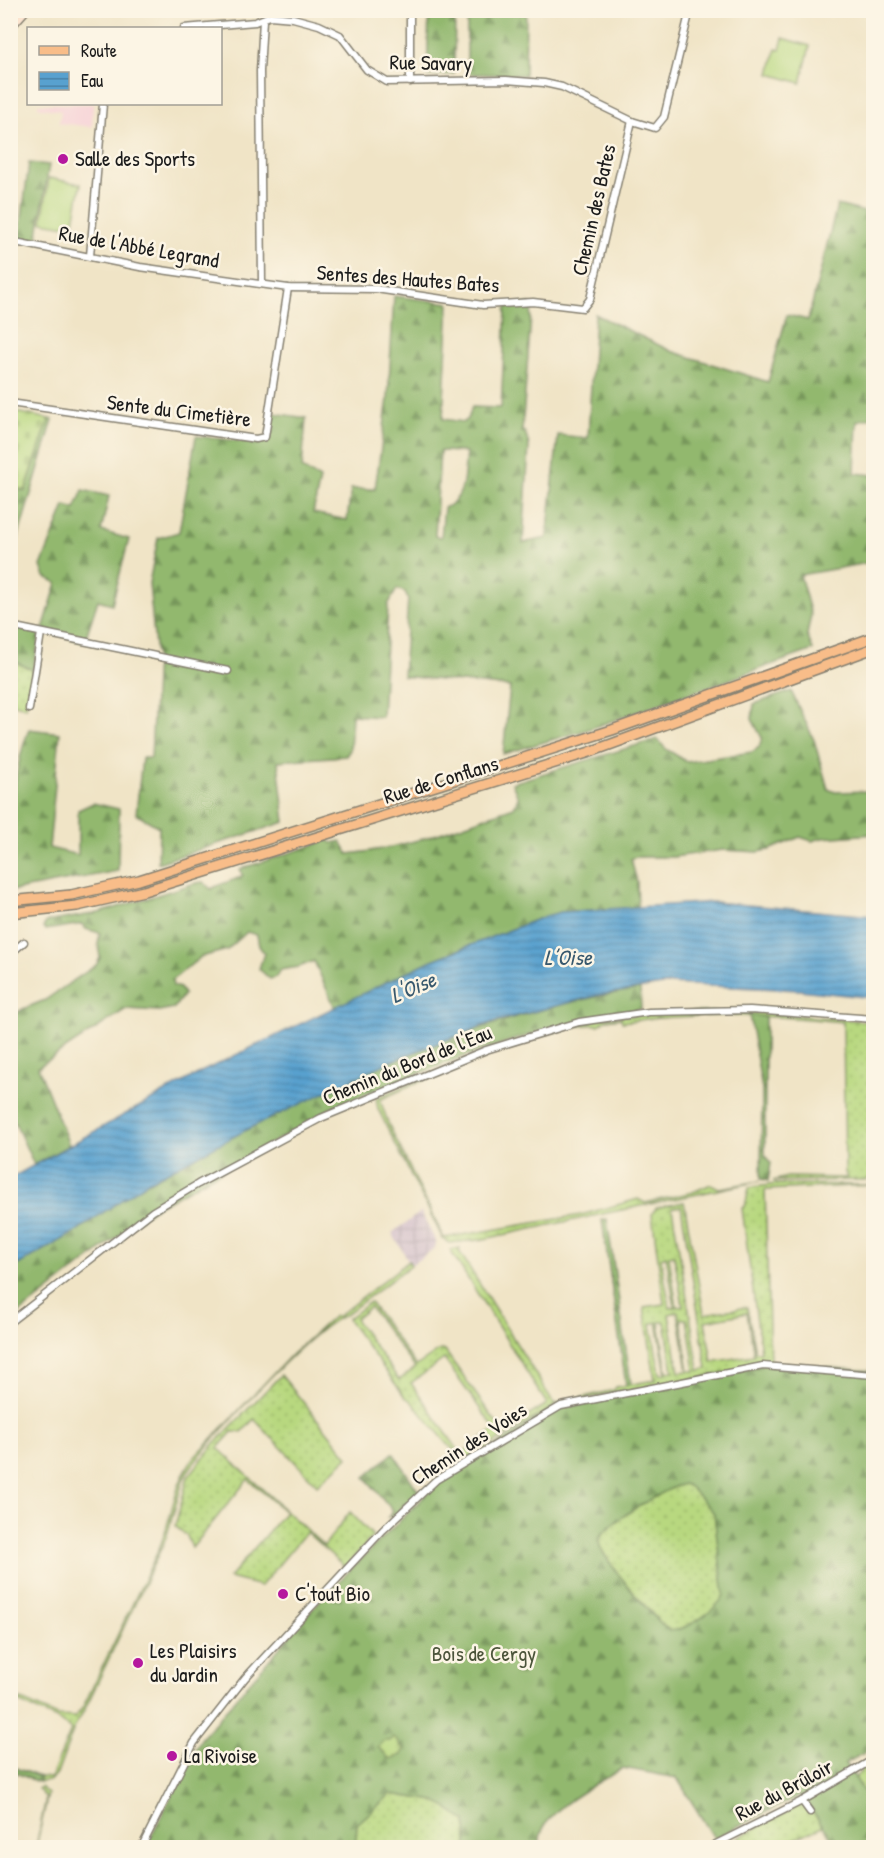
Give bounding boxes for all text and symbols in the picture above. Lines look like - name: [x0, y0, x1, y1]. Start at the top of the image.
- legend: [27, 27, 222, 105]
- text: Route: [81, 38, 117, 63]
- street label: Rue Savary: [389, 47, 473, 78]
- text: Eau: [81, 68, 103, 93]
- street label: Chemin des Bates: [564, 141, 623, 278]
- place label: Salle des Sports: [75, 144, 195, 173]
- marker: Salle des Sports: [56, 152, 70, 166]
- street label: Rue de l'Abbé Legrand: [57, 218, 221, 275]
- street label: Sentes des Hautes Bates: [316, 258, 500, 299]
- street label: Sente du Cimetière: [105, 387, 253, 434]
- street label: Rue de Conflans: [380, 748, 502, 811]
- water label: L’Oise: [544, 942, 593, 972]
- water label: L'Oise: [386, 964, 441, 1010]
- street label: Chemin du Bord de l'Eau: [318, 1017, 496, 1112]
- street label: Chemin des Voies: [405, 1395, 532, 1492]
- place label: C'tout Bio: [295, 1579, 370, 1608]
- marker: C'tout Bio: [276, 1587, 290, 1601]
- place label: Les Plaisirs du Jardin: [150, 1636, 237, 1689]
- park label: Bois de Cergy: [432, 1639, 536, 1668]
- marker: Les Plaisirs du Jardin: [131, 1656, 145, 1670]
- place label: La Rivoise: [184, 1741, 257, 1770]
- marker: La Rivoise: [165, 1749, 179, 1763]
- street label: Rue du Brûloir: [730, 1752, 838, 1827]

